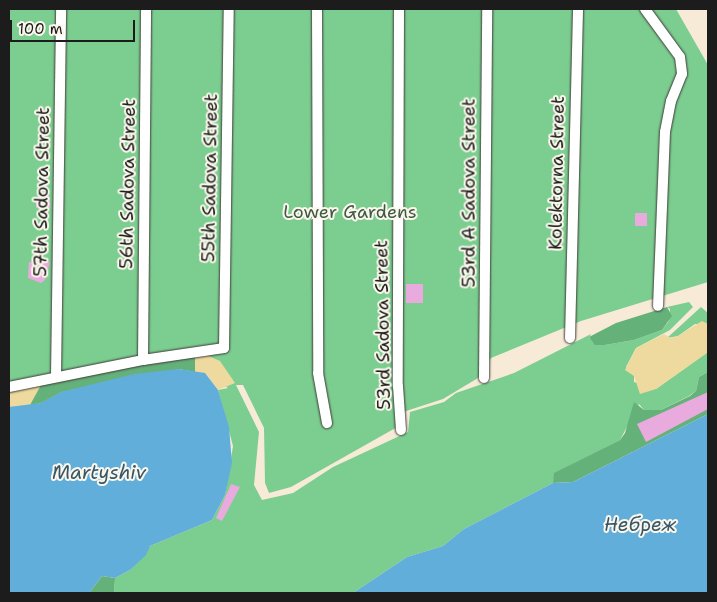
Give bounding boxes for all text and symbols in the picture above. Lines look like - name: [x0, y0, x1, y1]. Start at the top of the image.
- scale bar: [12, 10, 138, 42]
- text: 100 m: [18, 19, 63, 39]
- street label: 55th Sadova Street: [198, 93, 222, 263]
- street label: Kolektorna Street: [545, 96, 569, 250]
- street label: 53rd A Sadova Street: [458, 98, 480, 288]
- street label: 56th Sadova Street: [116, 99, 140, 269]
- street label: 57th Sadova Street: [30, 107, 54, 277]
- park label: Lower Gardens: [283, 201, 417, 223]
- street label: 53rd Sadova Street: [371, 240, 395, 410]
- water label: Martyshiv: [52, 462, 146, 484]
- water label: Небреж: [604, 514, 676, 536]

